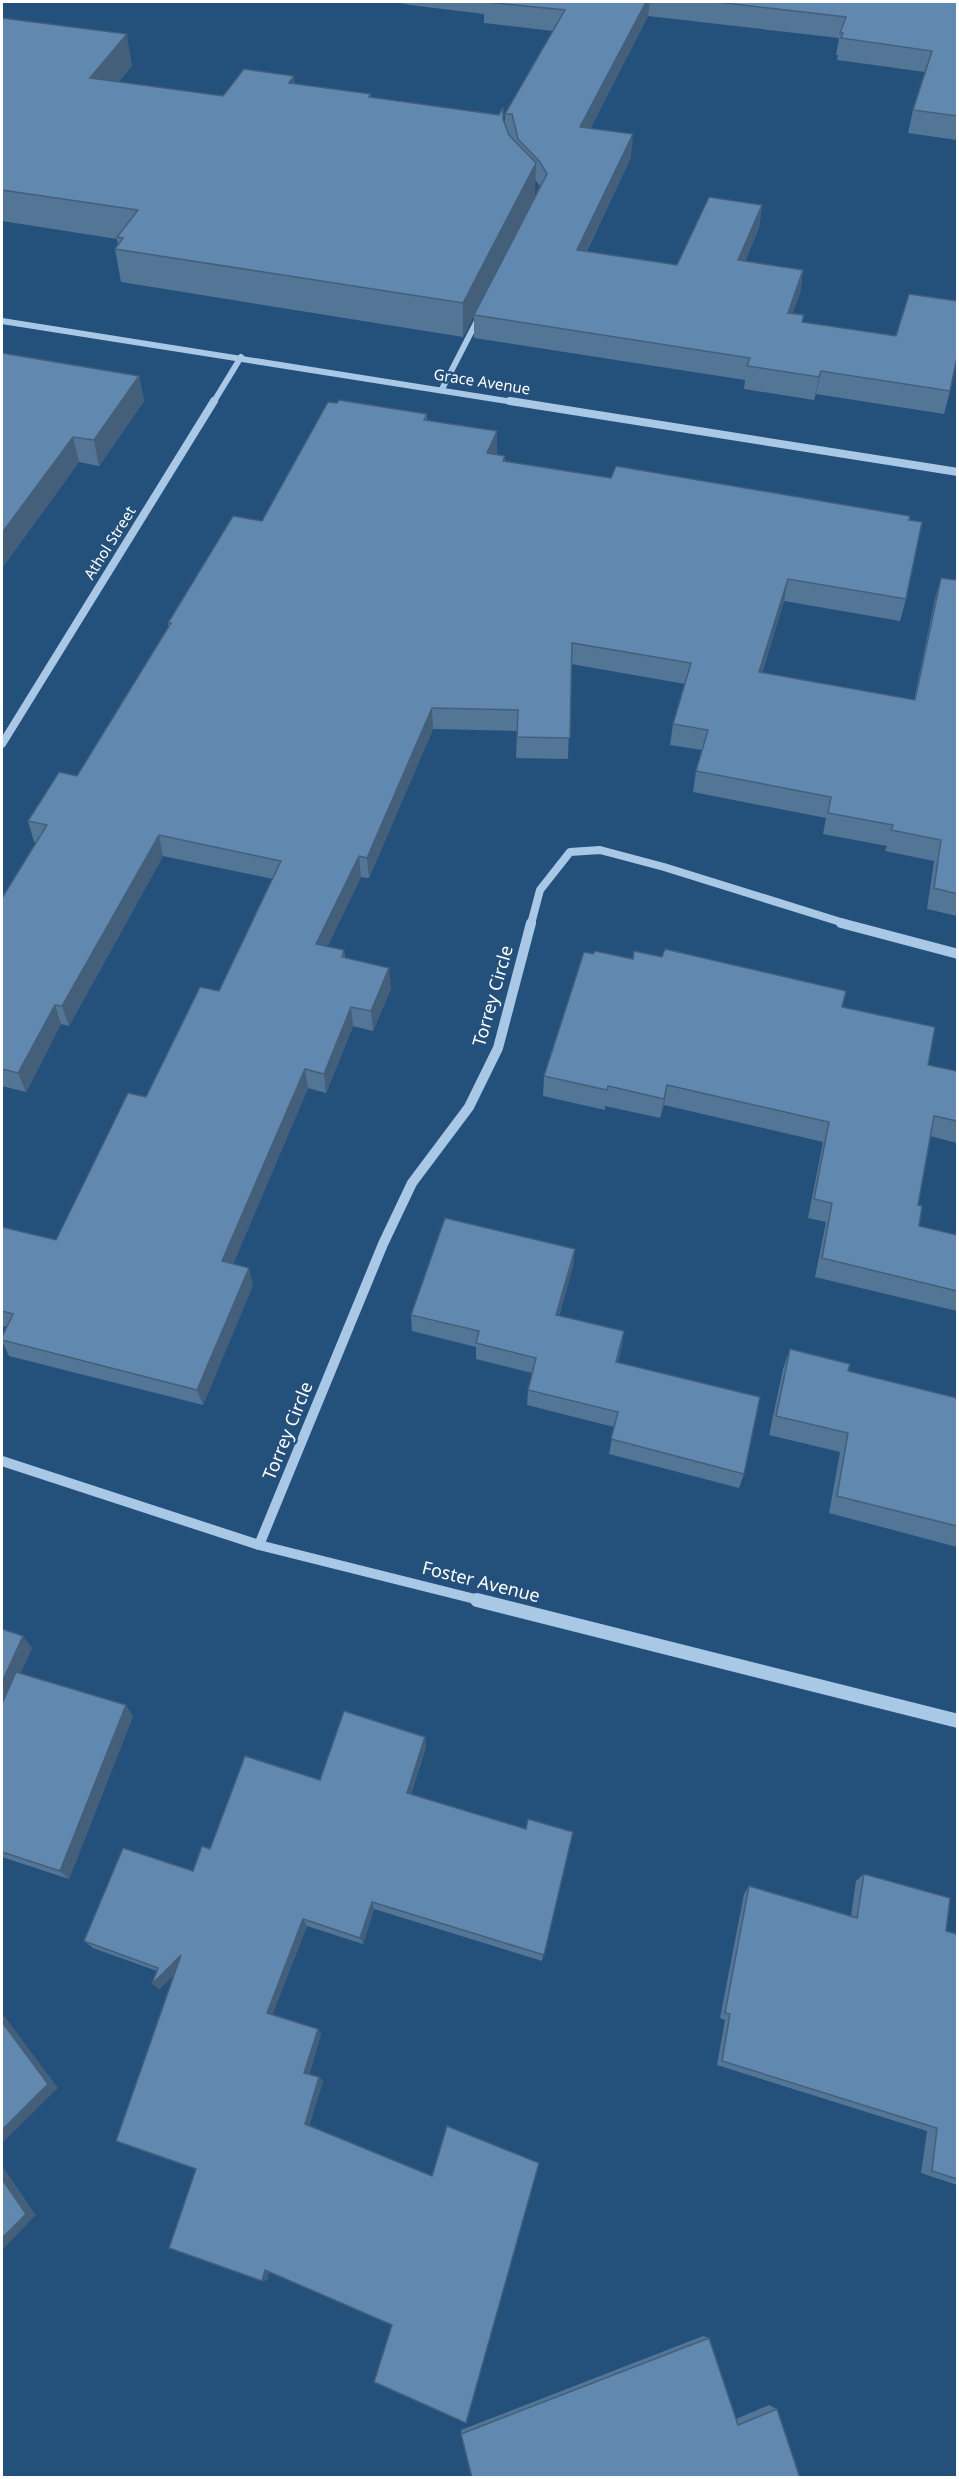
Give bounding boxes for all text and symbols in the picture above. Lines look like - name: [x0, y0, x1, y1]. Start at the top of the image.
- street label: Grace Avenue: [432, 364, 532, 399]
- street label: Athol Street: [79, 501, 140, 583]
- street label: Torrey Circle: [466, 942, 518, 1049]
- street label: Torrey Circle: [256, 1378, 318, 1483]
- street label: Foster Avenue: [420, 1555, 543, 1607]

